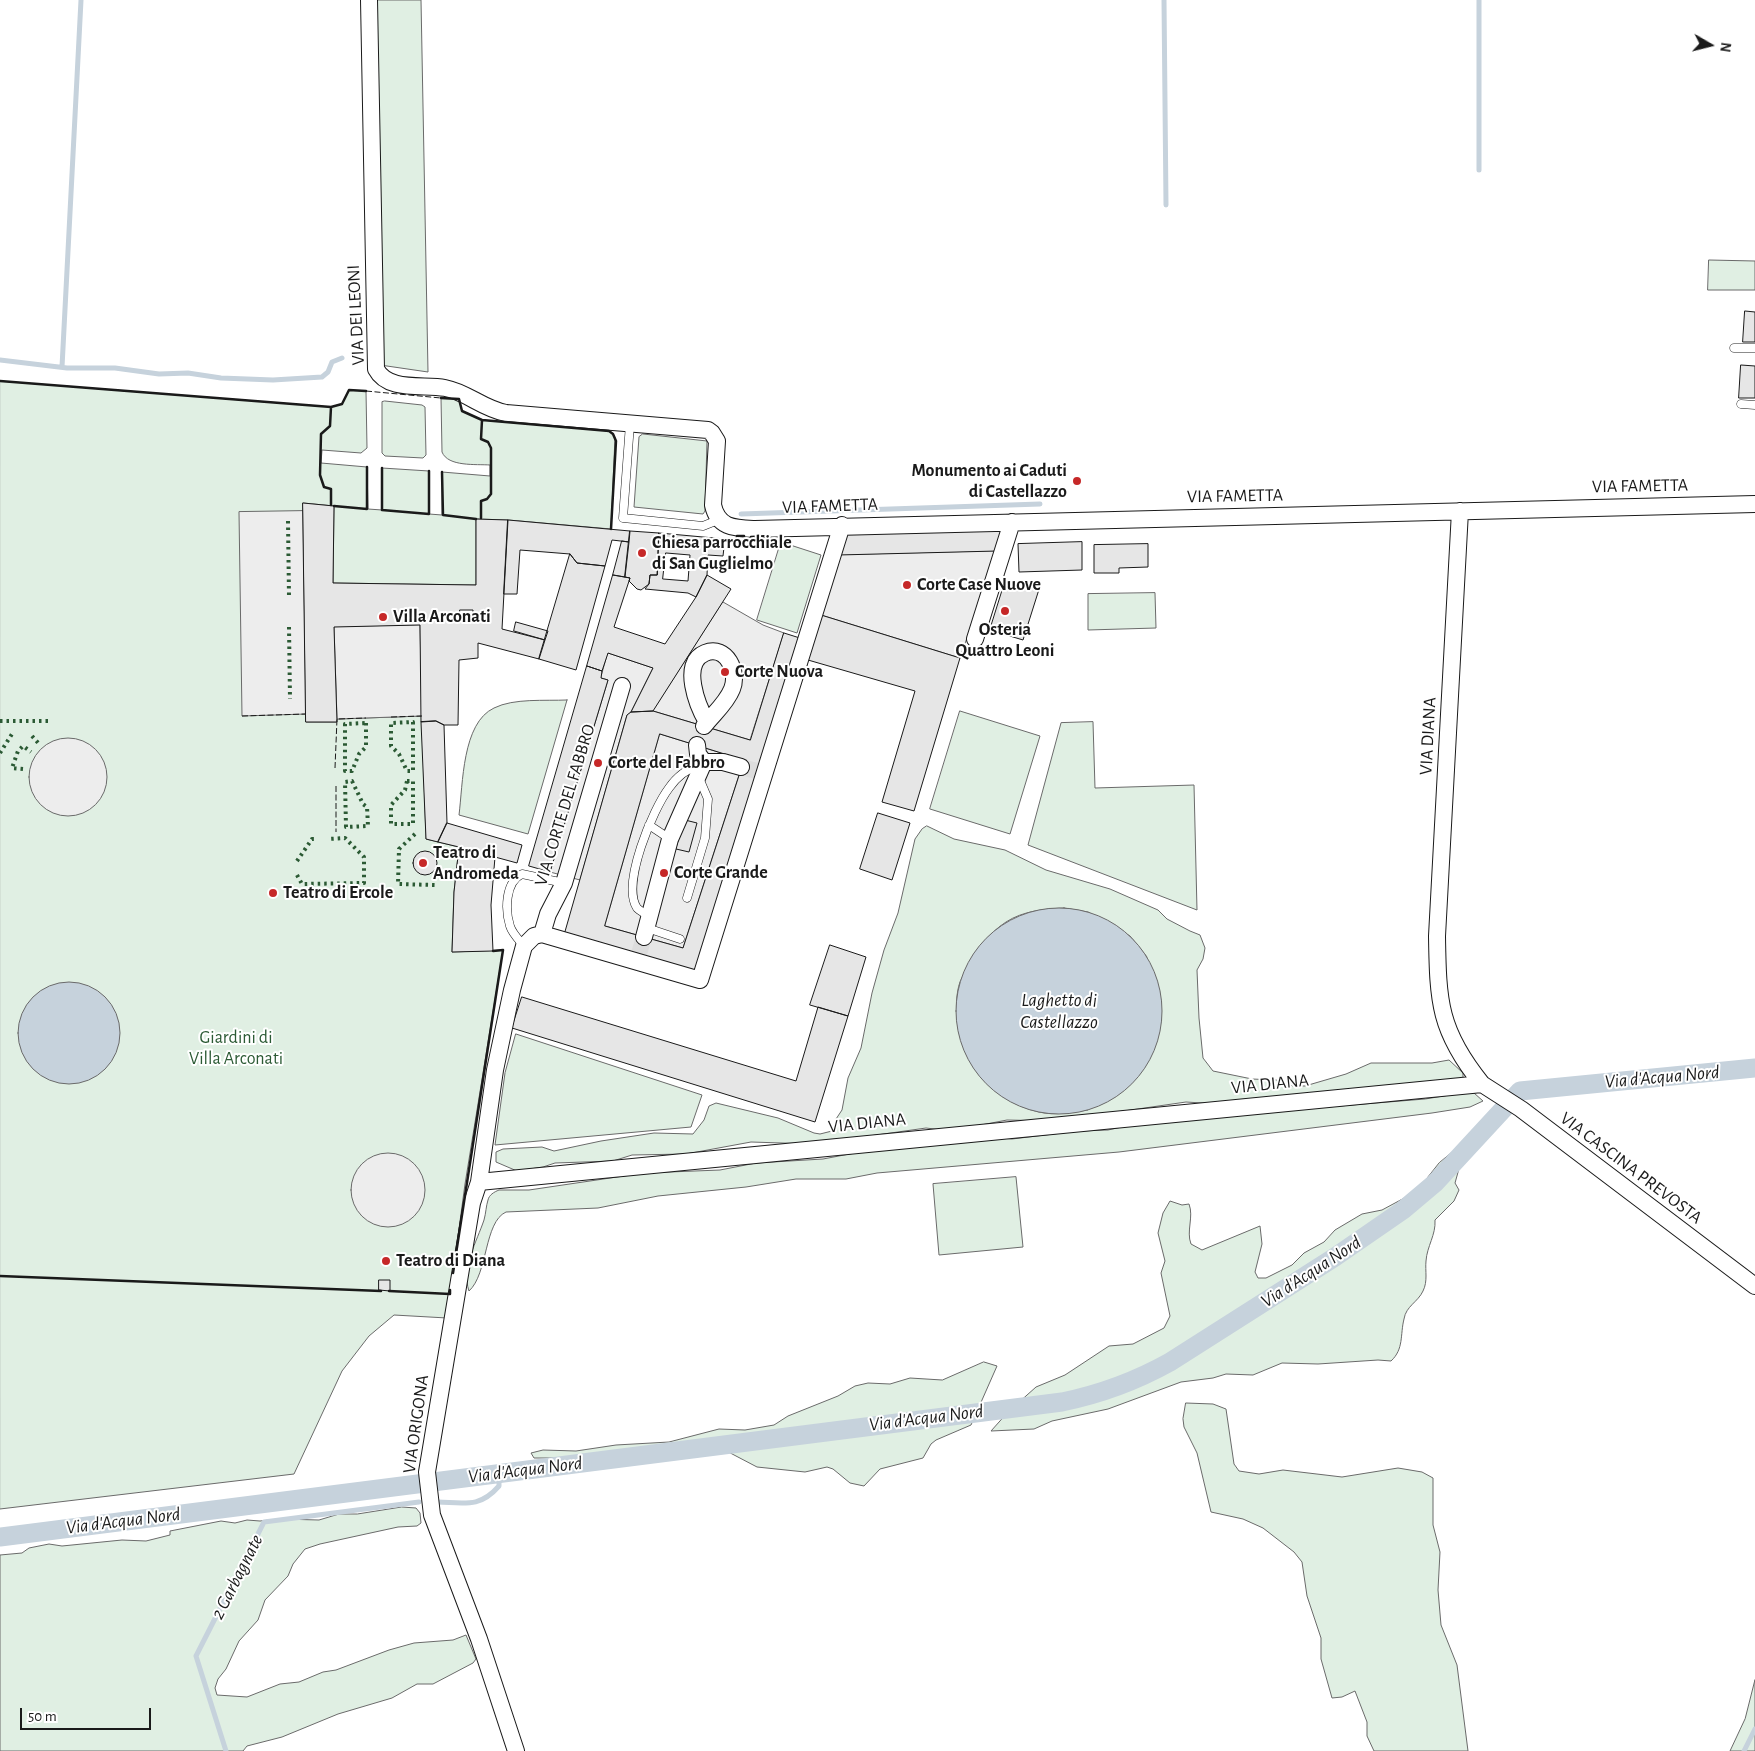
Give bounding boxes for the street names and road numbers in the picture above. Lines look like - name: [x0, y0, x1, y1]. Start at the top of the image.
- street label: VIA DEI LEONI: [343, 264, 369, 366]
- street label: VIA FAMETTA: [1592, 474, 1688, 498]
- street label: VIA FAMETTA: [1187, 484, 1283, 508]
- street label: VIA FAMETTA: [782, 494, 878, 518]
- street label: VIA DIANA: [1415, 697, 1441, 775]
- street label: VIA CORTE DEL FABBRO: [530, 722, 600, 888]
- street label: VIA DIANA: [1230, 1069, 1310, 1099]
- street label: VIA DIANA: [827, 1108, 907, 1138]
- street label: VIA CASCINA PREVOSTA: [1556, 1108, 1706, 1228]
- street label: VIA ORIGONA: [398, 1373, 434, 1475]

